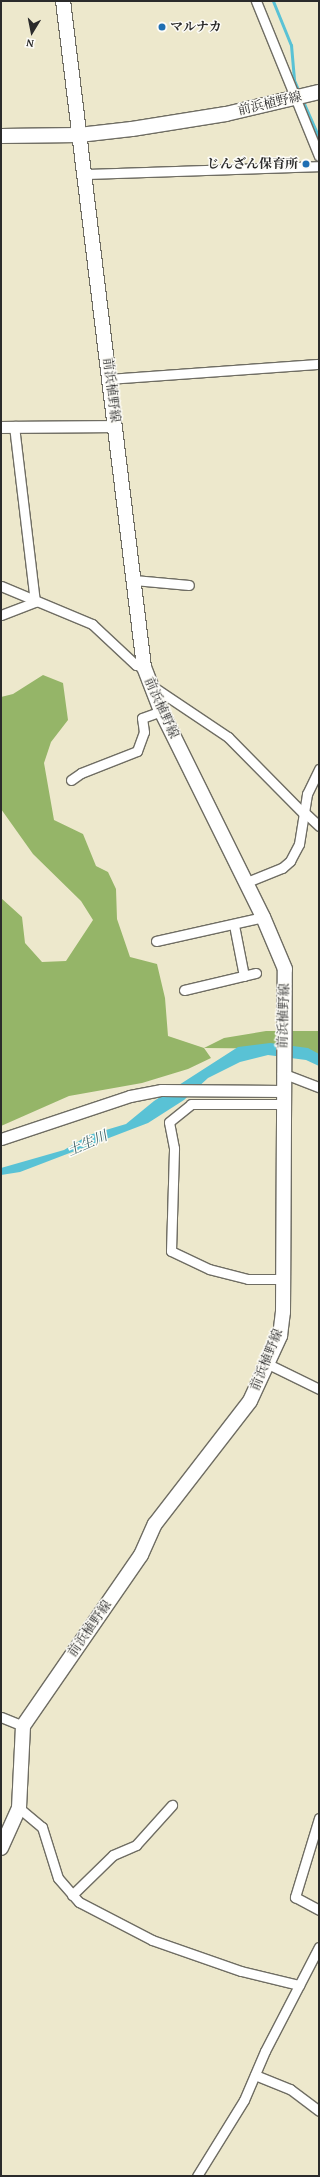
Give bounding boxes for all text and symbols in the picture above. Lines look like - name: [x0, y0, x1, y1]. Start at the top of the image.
- north arrow: [12, 12, 52, 52]
- place label: マルナカ: [170, 19, 222, 35]
- marker: マルナカ: [157, 22, 167, 32]
- text: N: [25, 35, 35, 52]
- street label: 前浜植野線: [237, 89, 303, 119]
- place label: じんざん保育所: [207, 156, 298, 172]
- marker: じんざん保育所: [301, 159, 311, 169]
- street label: 前浜植野線: [99, 357, 123, 423]
- street label: 前浜植野線: [141, 675, 181, 741]
- street label: 前浜植野線: [275, 983, 293, 1049]
- water label: 土生川: [64, 1127, 110, 1159]
- street label: 前浜植野線: [248, 1327, 286, 1393]
- street label: 前浜植野線: [65, 1598, 115, 1660]

